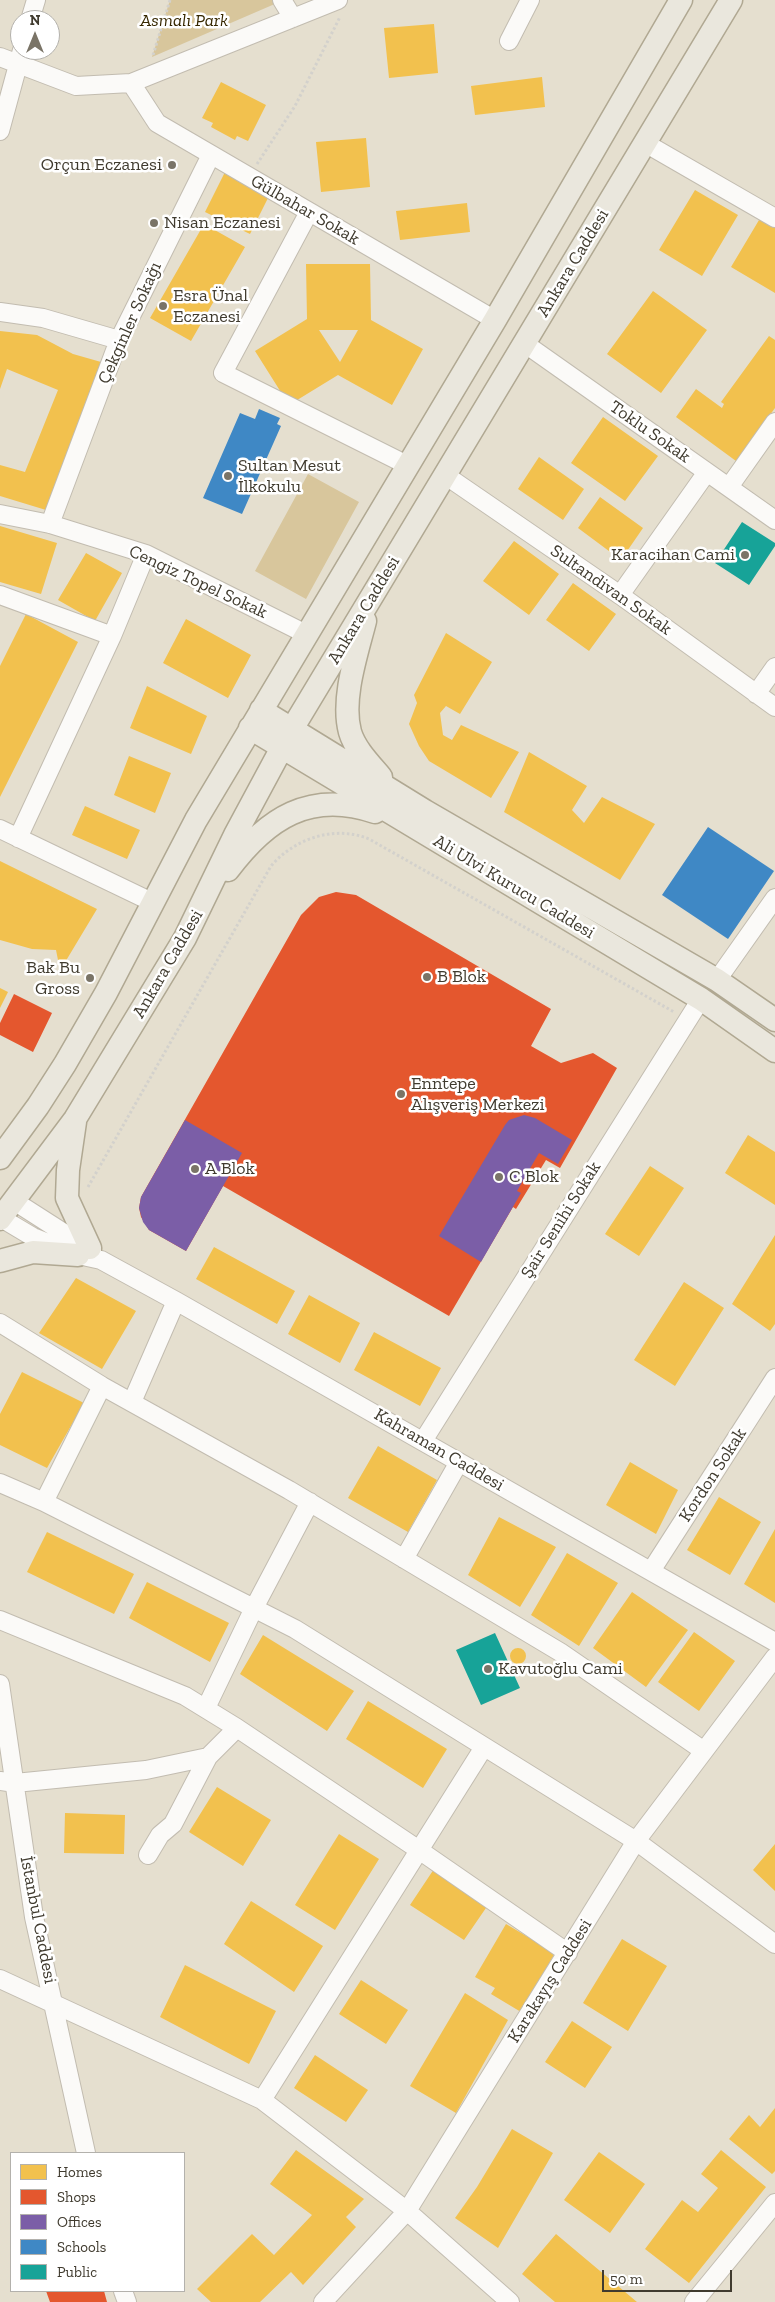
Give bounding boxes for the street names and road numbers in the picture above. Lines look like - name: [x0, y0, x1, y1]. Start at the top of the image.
- street label: Gülbahar Sokak: [247, 170, 363, 250]
- street label: Ankara Caddesi: [532, 205, 614, 321]
- street label: Çekginler Sokağı: [93, 259, 167, 387]
- street label: Toklu Sokak: [605, 396, 695, 468]
- street label: Cengiz Topel Sokak: [125, 540, 271, 624]
- street label: Sultandivan Sokak: [546, 540, 676, 640]
- street label: Ankara Caddesi: [323, 552, 405, 668]
- street label: Ali Ulvi Kurucu Caddesi: [429, 830, 599, 944]
- street label: Ankara Caddesi: [128, 906, 208, 1022]
- street label: Şair Senihi Sokak: [516, 1158, 606, 1282]
- street label: Kahraman Caddesi: [370, 1404, 508, 1496]
- street label: Kordon Sokak: [675, 1424, 751, 1526]
- street label: İstanbul Caddesi: [15, 1854, 61, 1986]
- street label: Karakayış Caddesi: [503, 1915, 597, 2047]

